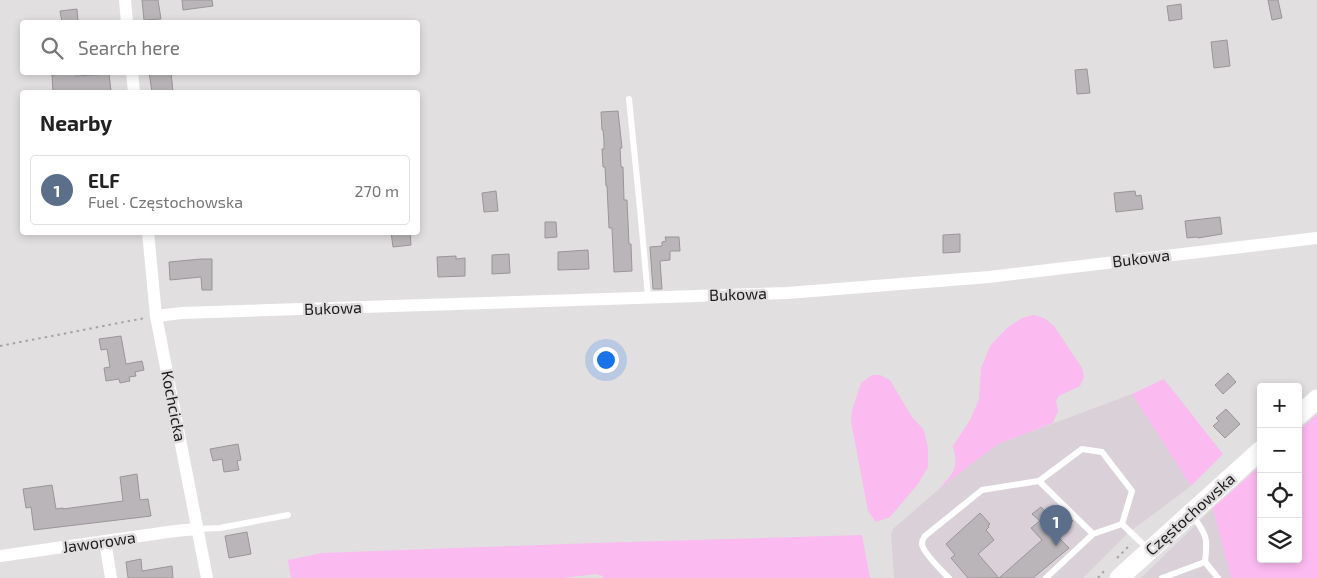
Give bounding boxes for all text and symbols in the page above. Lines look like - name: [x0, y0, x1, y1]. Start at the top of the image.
- search box: [20, 20, 420, 75]
- icon: search: [38, 34, 66, 62]
- text: Search here: [78, 36, 180, 59]
- text: Nearby: [40, 110, 112, 135]
- text: ELF: [88, 169, 120, 192]
- text: 1: [54, 181, 60, 200]
- text: 270 m: [355, 181, 399, 200]
- text: Fuel · Częstochowska: [88, 192, 243, 211]
- street label: Bukowa: [1111, 245, 1171, 270]
- street label: Bukowa: [709, 283, 767, 304]
- street label: Bukowa: [304, 297, 362, 318]
- your location: [593, 347, 619, 373]
- street label: Kochcicka: [158, 369, 191, 443]
- map controls: [1257, 383, 1302, 563]
- button: +: [1257, 383, 1302, 428]
- button: −: [1257, 428, 1302, 473]
- street label: Częstochowska: [1141, 469, 1238, 559]
- button: locate: [1257, 473, 1302, 518]
- pin: 1: [1040, 505, 1072, 546]
- button: layers: [1257, 518, 1302, 563]
- street label: Jaworowa: [61, 527, 137, 556]

